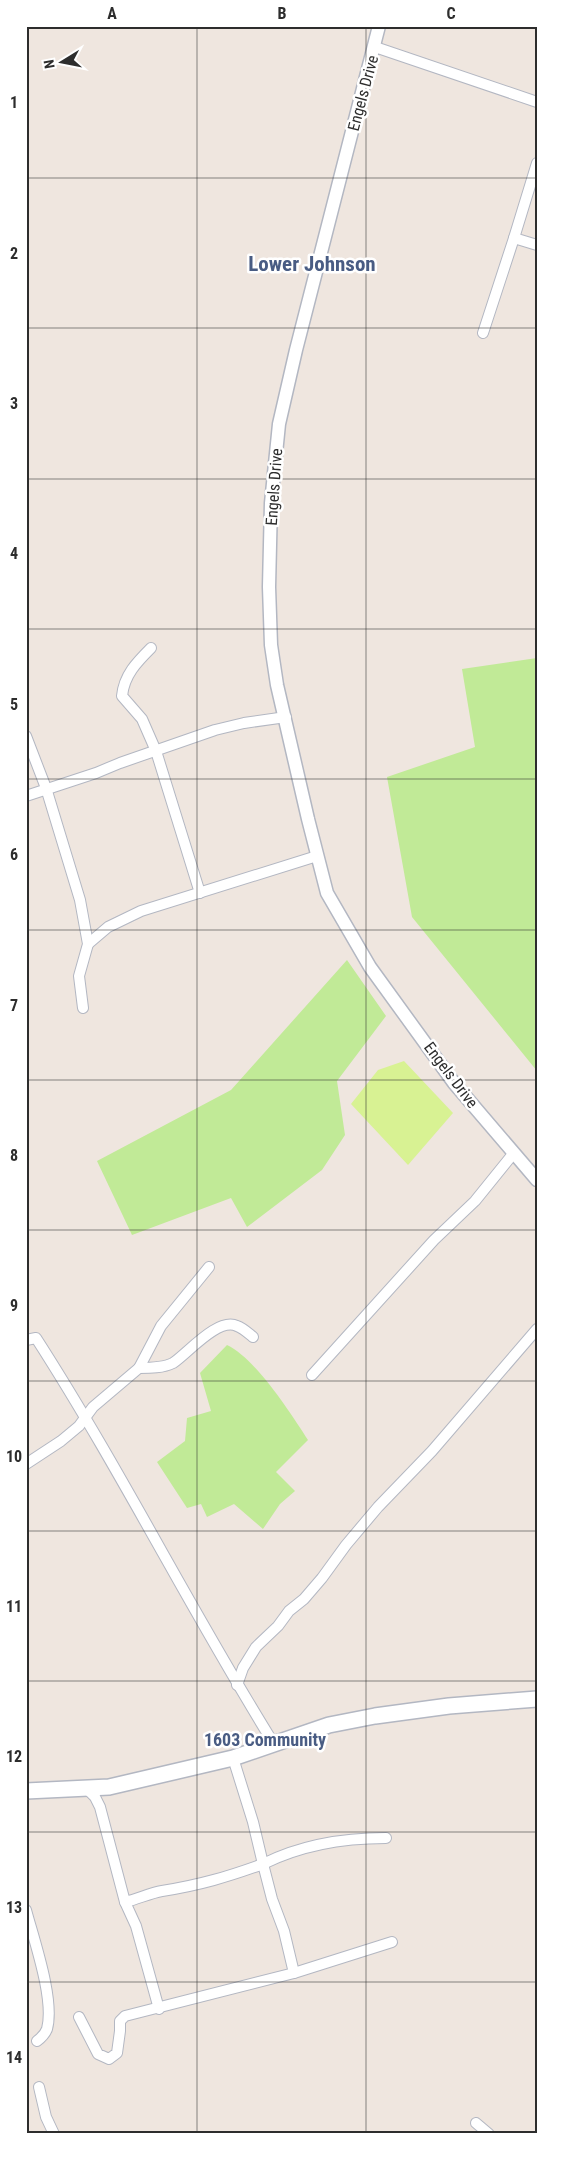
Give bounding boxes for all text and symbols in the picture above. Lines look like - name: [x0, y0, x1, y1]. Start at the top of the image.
- text: A: [107, 4, 117, 23]
- text: B: [278, 4, 287, 23]
- text: C: [446, 4, 456, 23]
- north arrow: [38, 38, 88, 88]
- street label: Engels Drive: [344, 53, 382, 133]
- text: N: [41, 59, 58, 70]
- text: 1: [10, 93, 18, 112]
- text: 2: [10, 244, 18, 263]
- district label: Lower Johnson: [248, 252, 376, 276]
- text: 3: [10, 394, 18, 413]
- street label: Engels Drive: [262, 448, 286, 526]
- text: 4: [10, 544, 18, 563]
- text: 5: [10, 695, 18, 714]
- text: 6: [10, 845, 18, 864]
- text: 7: [10, 996, 18, 1015]
- street label: Engels Drive: [420, 1038, 482, 1112]
- text: 8: [10, 1146, 18, 1165]
- text: 9: [10, 1296, 18, 1315]
- text: 10: [6, 1447, 22, 1466]
- text: 11: [6, 1597, 22, 1616]
- district label: 1603 Community: [204, 1729, 326, 1750]
- text: 12: [6, 1747, 22, 1766]
- text: 13: [6, 1898, 22, 1917]
- text: 14: [6, 2048, 22, 2067]

